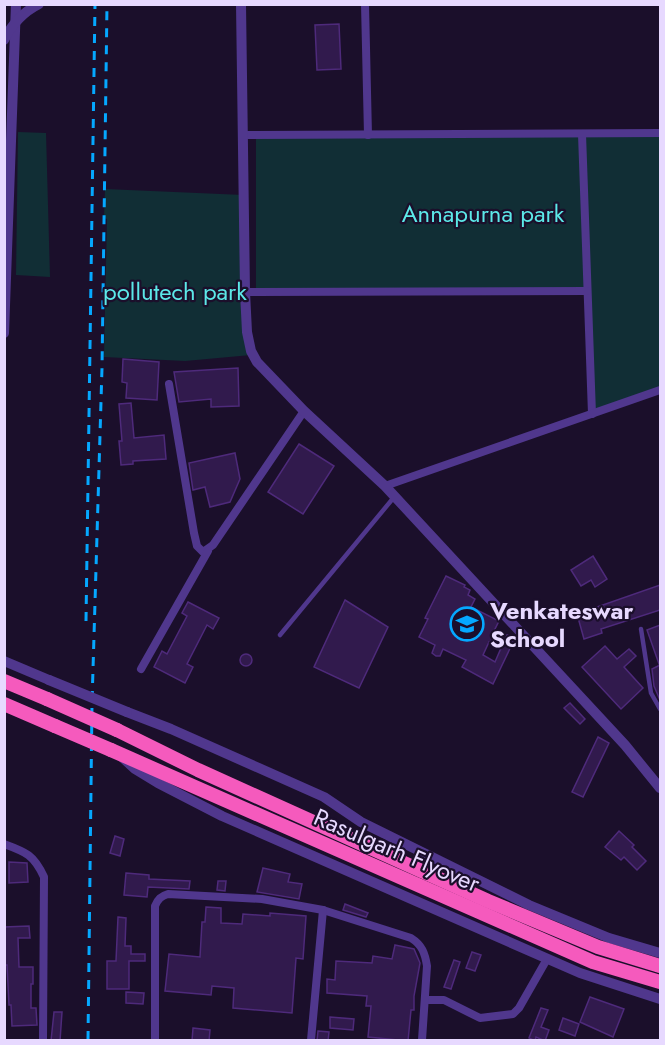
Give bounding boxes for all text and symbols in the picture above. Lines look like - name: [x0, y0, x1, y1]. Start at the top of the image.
- park label: Annapurna park: [402, 196, 565, 231]
- park label: pollutech park: [103, 274, 247, 309]
- place label: Venkateswar School: [489, 593, 633, 656]
- school or university icon: Venkateswar School: [449, 606, 485, 642]
- street label: Rasulgarh Flyover: [309, 799, 486, 901]

